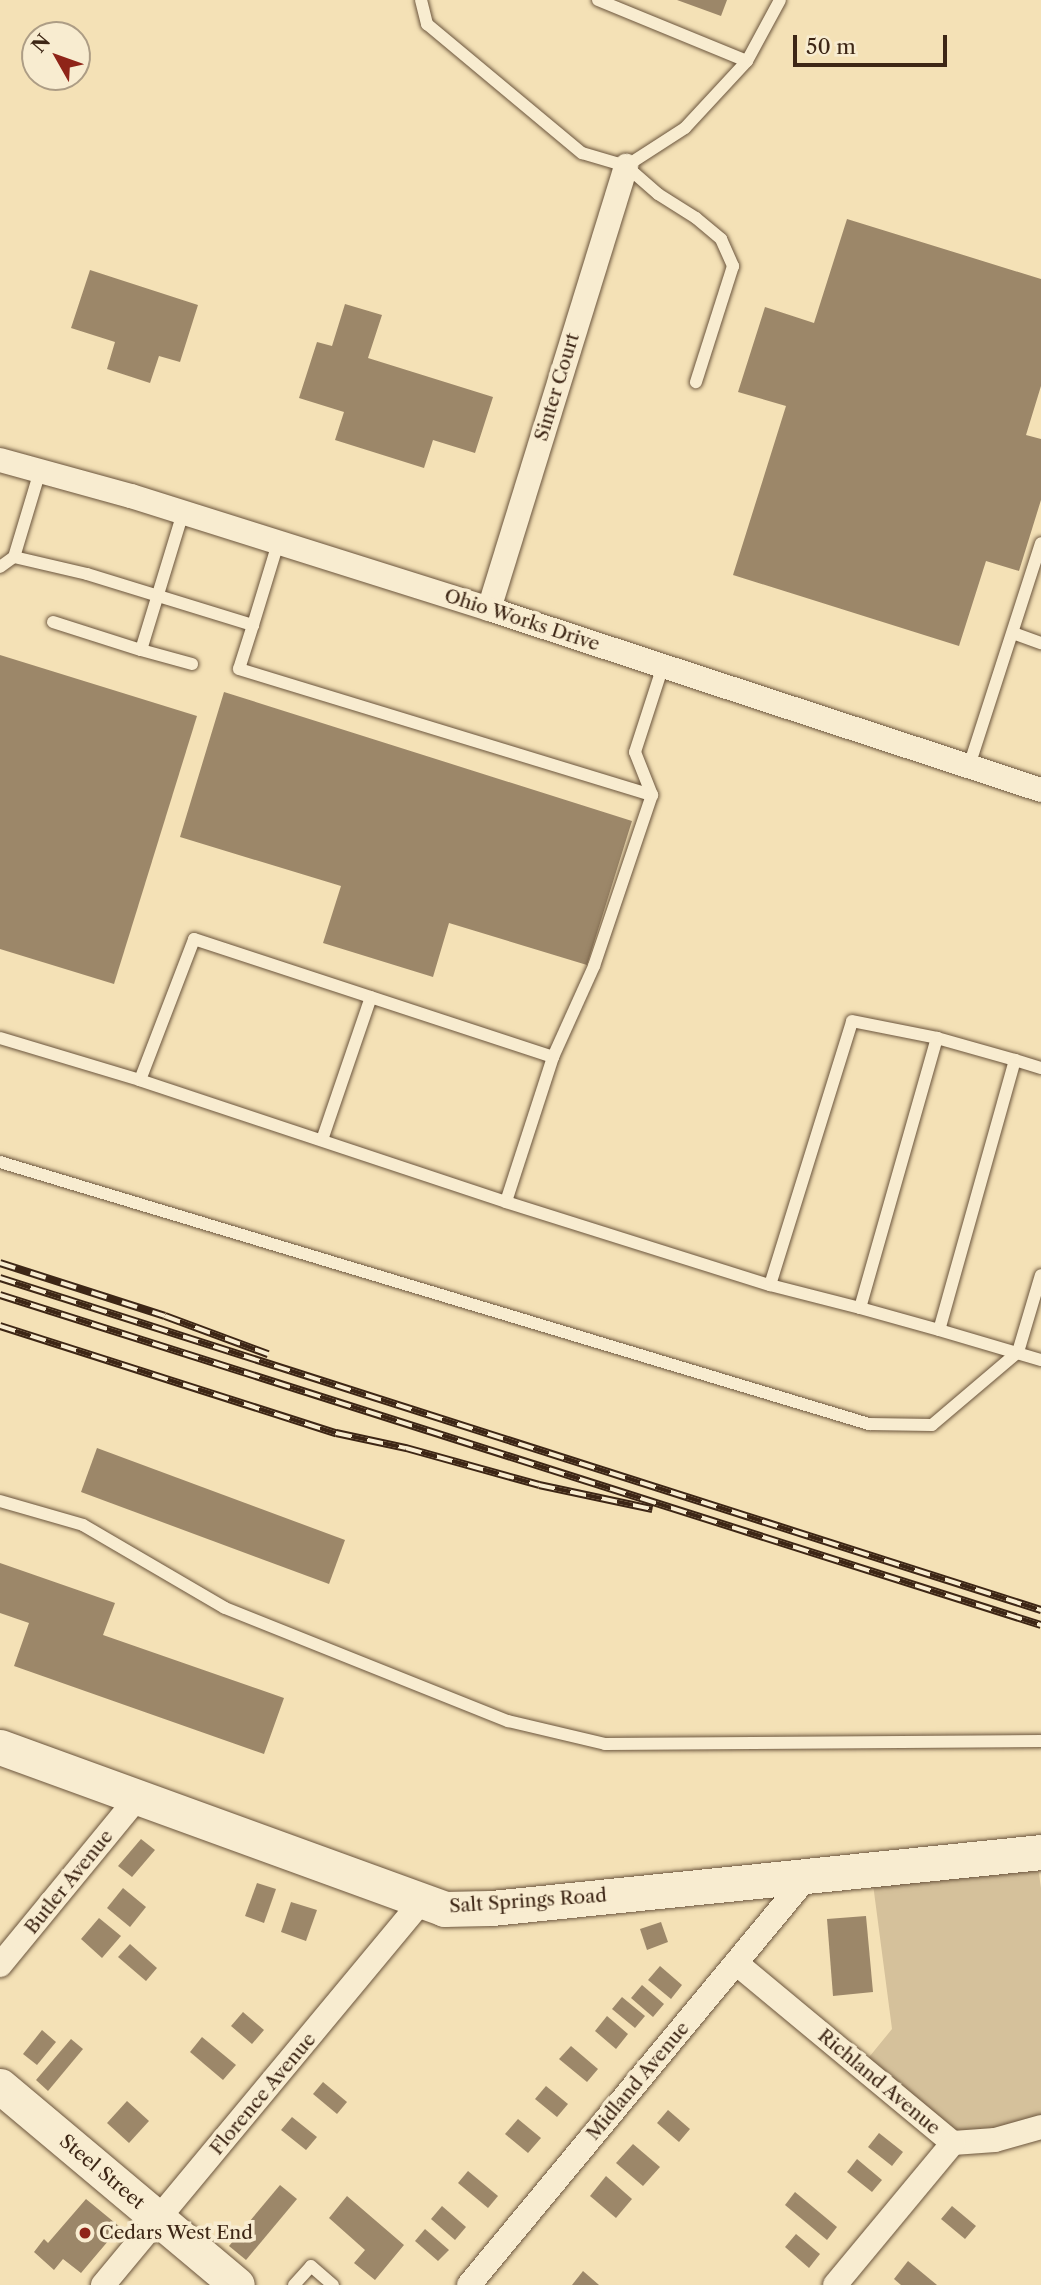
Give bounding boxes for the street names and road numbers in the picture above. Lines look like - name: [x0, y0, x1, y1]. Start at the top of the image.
- street label: Sinter Court: [530, 330, 584, 444]
- street label: Ohio Works Drive: [441, 584, 603, 656]
- street label: Butler Avenue: [20, 1825, 118, 1939]
- street label: Salt Springs Road: [449, 1884, 607, 1918]
- street label: Midland Avenue: [582, 2017, 694, 2145]
- street label: Richland Avenue: [813, 2024, 945, 2140]
- street label: Florence Avenue: [205, 2028, 321, 2160]
- street label: Steel Street: [55, 2130, 149, 2214]

